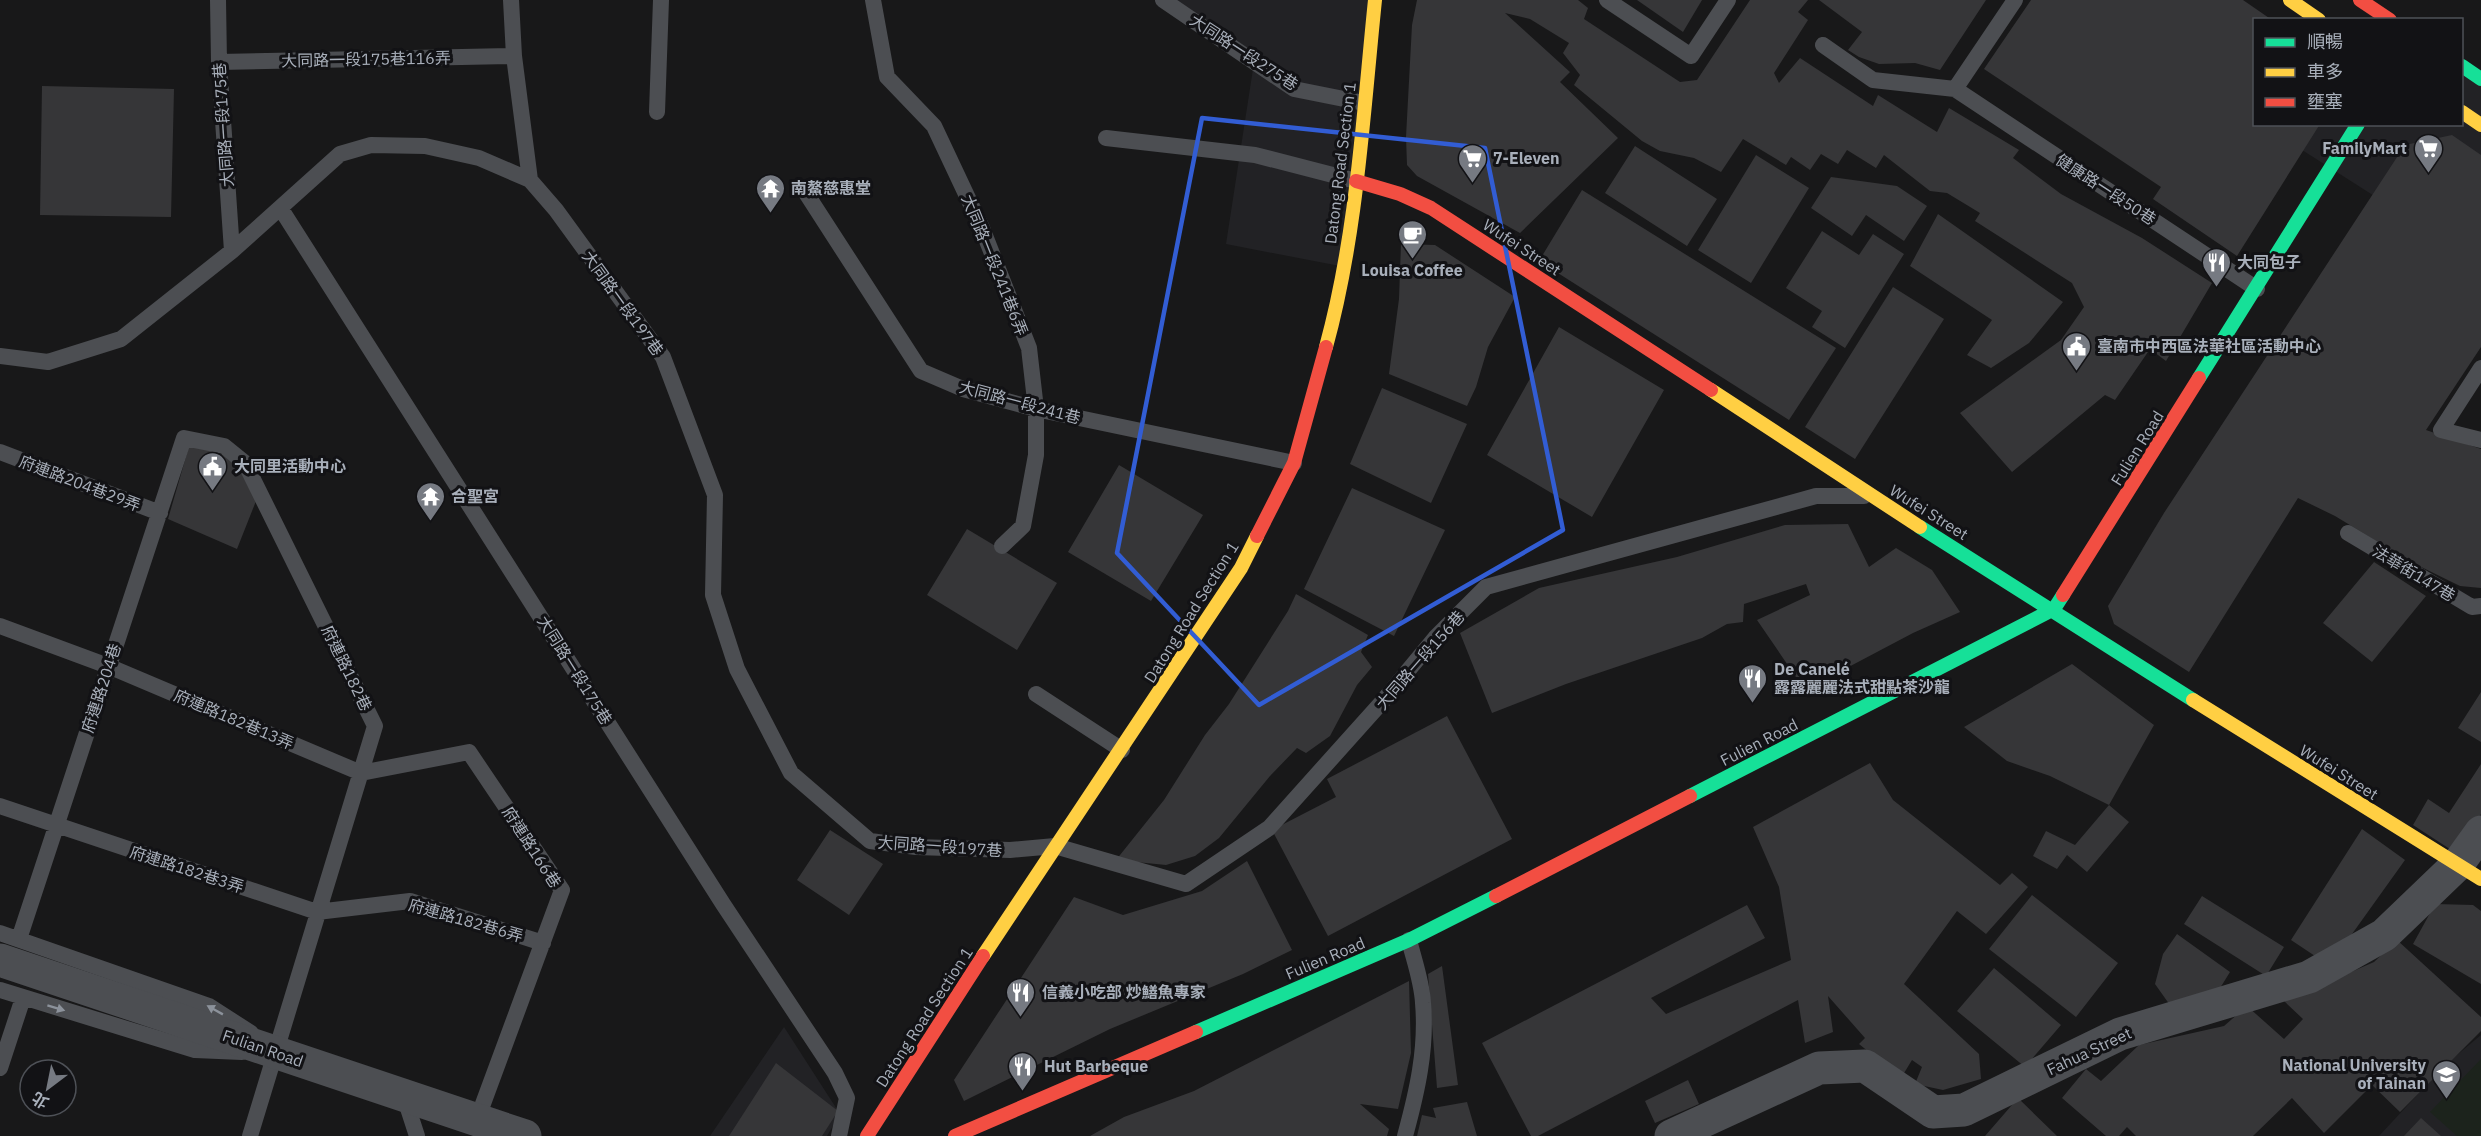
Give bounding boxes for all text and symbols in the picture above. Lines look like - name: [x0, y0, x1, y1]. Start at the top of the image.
- street label: 大同路一段275巷: [1186, 10, 1302, 94]
- legend: [2253, 18, 2463, 126]
- text: 順暢: [2307, 30, 2343, 53]
- street label: 大同路一段175巷116弄: [281, 48, 451, 70]
- text: 車多: [2307, 60, 2343, 83]
- street label: 大同路一段175巷: [209, 62, 237, 188]
- street label: Datong Road Section 1: [1320, 81, 1360, 245]
- text: 壅塞: [2307, 90, 2343, 113]
- supermarket icon: FamilyMart: [2412, 132, 2444, 174]
- place label: FamilyMart: [2322, 138, 2407, 158]
- supermarket icon: 7-Eleven: [1456, 142, 1488, 184]
- place label: 7-Eleven: [1493, 148, 1559, 168]
- street label: 健康路一段50巷: [2052, 149, 2160, 229]
- temple icon: 南鰲慈惠堂: [754, 172, 786, 214]
- place label: 南鰲慈惠堂: [791, 178, 871, 198]
- street label: 大同路一段241巷6弄: [958, 192, 1032, 338]
- street label: Wufei Street: [1479, 214, 1565, 280]
- cafe icon: Louisa Coffee: [1396, 218, 1428, 260]
- restaurant icon: 大同包子: [2200, 246, 2232, 288]
- street label: 大同路一段197巷: [578, 247, 668, 359]
- place label: 大同包子: [2237, 252, 2301, 272]
- place label: Louisa Coffee: [1361, 260, 1463, 280]
- public building icon: 臺南市中西區法華社區活動中心: [2060, 330, 2092, 372]
- place label: 臺南市中西區法華社區活動中心: [2097, 336, 2321, 356]
- street label: 大同路一段241巷: [957, 376, 1083, 428]
- street label: Fulien Road: [2106, 407, 2168, 489]
- public building icon: 大同里活動中心: [197, 450, 229, 492]
- street label: 府連路204巷29弄: [17, 451, 143, 515]
- place label: 大同里活動中心: [234, 456, 346, 476]
- temple icon: 合聖宮: [414, 480, 446, 522]
- street label: Wufei Street: [1886, 480, 1972, 544]
- place label: 合聖宮: [451, 486, 499, 506]
- street label: Datong Road Section 1: [1139, 538, 1243, 686]
- street label: 法華街147巷: [2369, 541, 2459, 605]
- street label: 大同路一段156巷: [1372, 606, 1468, 714]
- street label: 大同路一段175巷: [533, 612, 617, 728]
- street label: 府連路182巷: [318, 622, 376, 714]
- street label: 府連路204巷: [77, 641, 125, 735]
- place label: De Canelé 露露麗麗法式甜點茶沙龍: [1774, 659, 1950, 697]
- restaurant icon: De Canelé 露露麗麗法式甜點茶沙龍: [1737, 662, 1769, 704]
- street label: 府連路182巷13弄: [171, 685, 297, 753]
- street label: Fulien Road: [1717, 714, 1801, 770]
- street label: Wufei Street: [2296, 740, 2382, 804]
- street label: 府連路166巷: [498, 803, 566, 891]
- street label: 大同路一段197巷: [877, 832, 1003, 860]
- street label: 府連路182巷3弄: [128, 841, 246, 897]
- street label: 府連路182巷6弄: [406, 894, 526, 946]
- street label: Fulien Road: [1282, 932, 1368, 984]
- street label: Datong Road Section 1: [871, 943, 977, 1091]
- restaurant icon: 信義小吃部 炒鱔魚專家: [1005, 976, 1037, 1018]
- place label: 信義小吃部 炒鱔魚專家: [1042, 982, 1206, 1002]
- one-way arrow: [47, 1004, 65, 1013]
- one-way arrow: [207, 1005, 223, 1016]
- street label: Fahua Street: [2043, 1023, 2135, 1079]
- street label: Fulian Road: [220, 1025, 306, 1071]
- restaurant icon: Hut Barbeque: [1007, 1050, 1039, 1092]
- place label: National University of Tainan: [2282, 1055, 2426, 1093]
- place label: Hut Barbeque: [1044, 1056, 1148, 1076]
- north arrow: [18, 1058, 78, 1118]
- school or university icon: National University of Tainan: [2431, 1058, 2463, 1100]
- text: 北: [28, 1088, 52, 1113]

